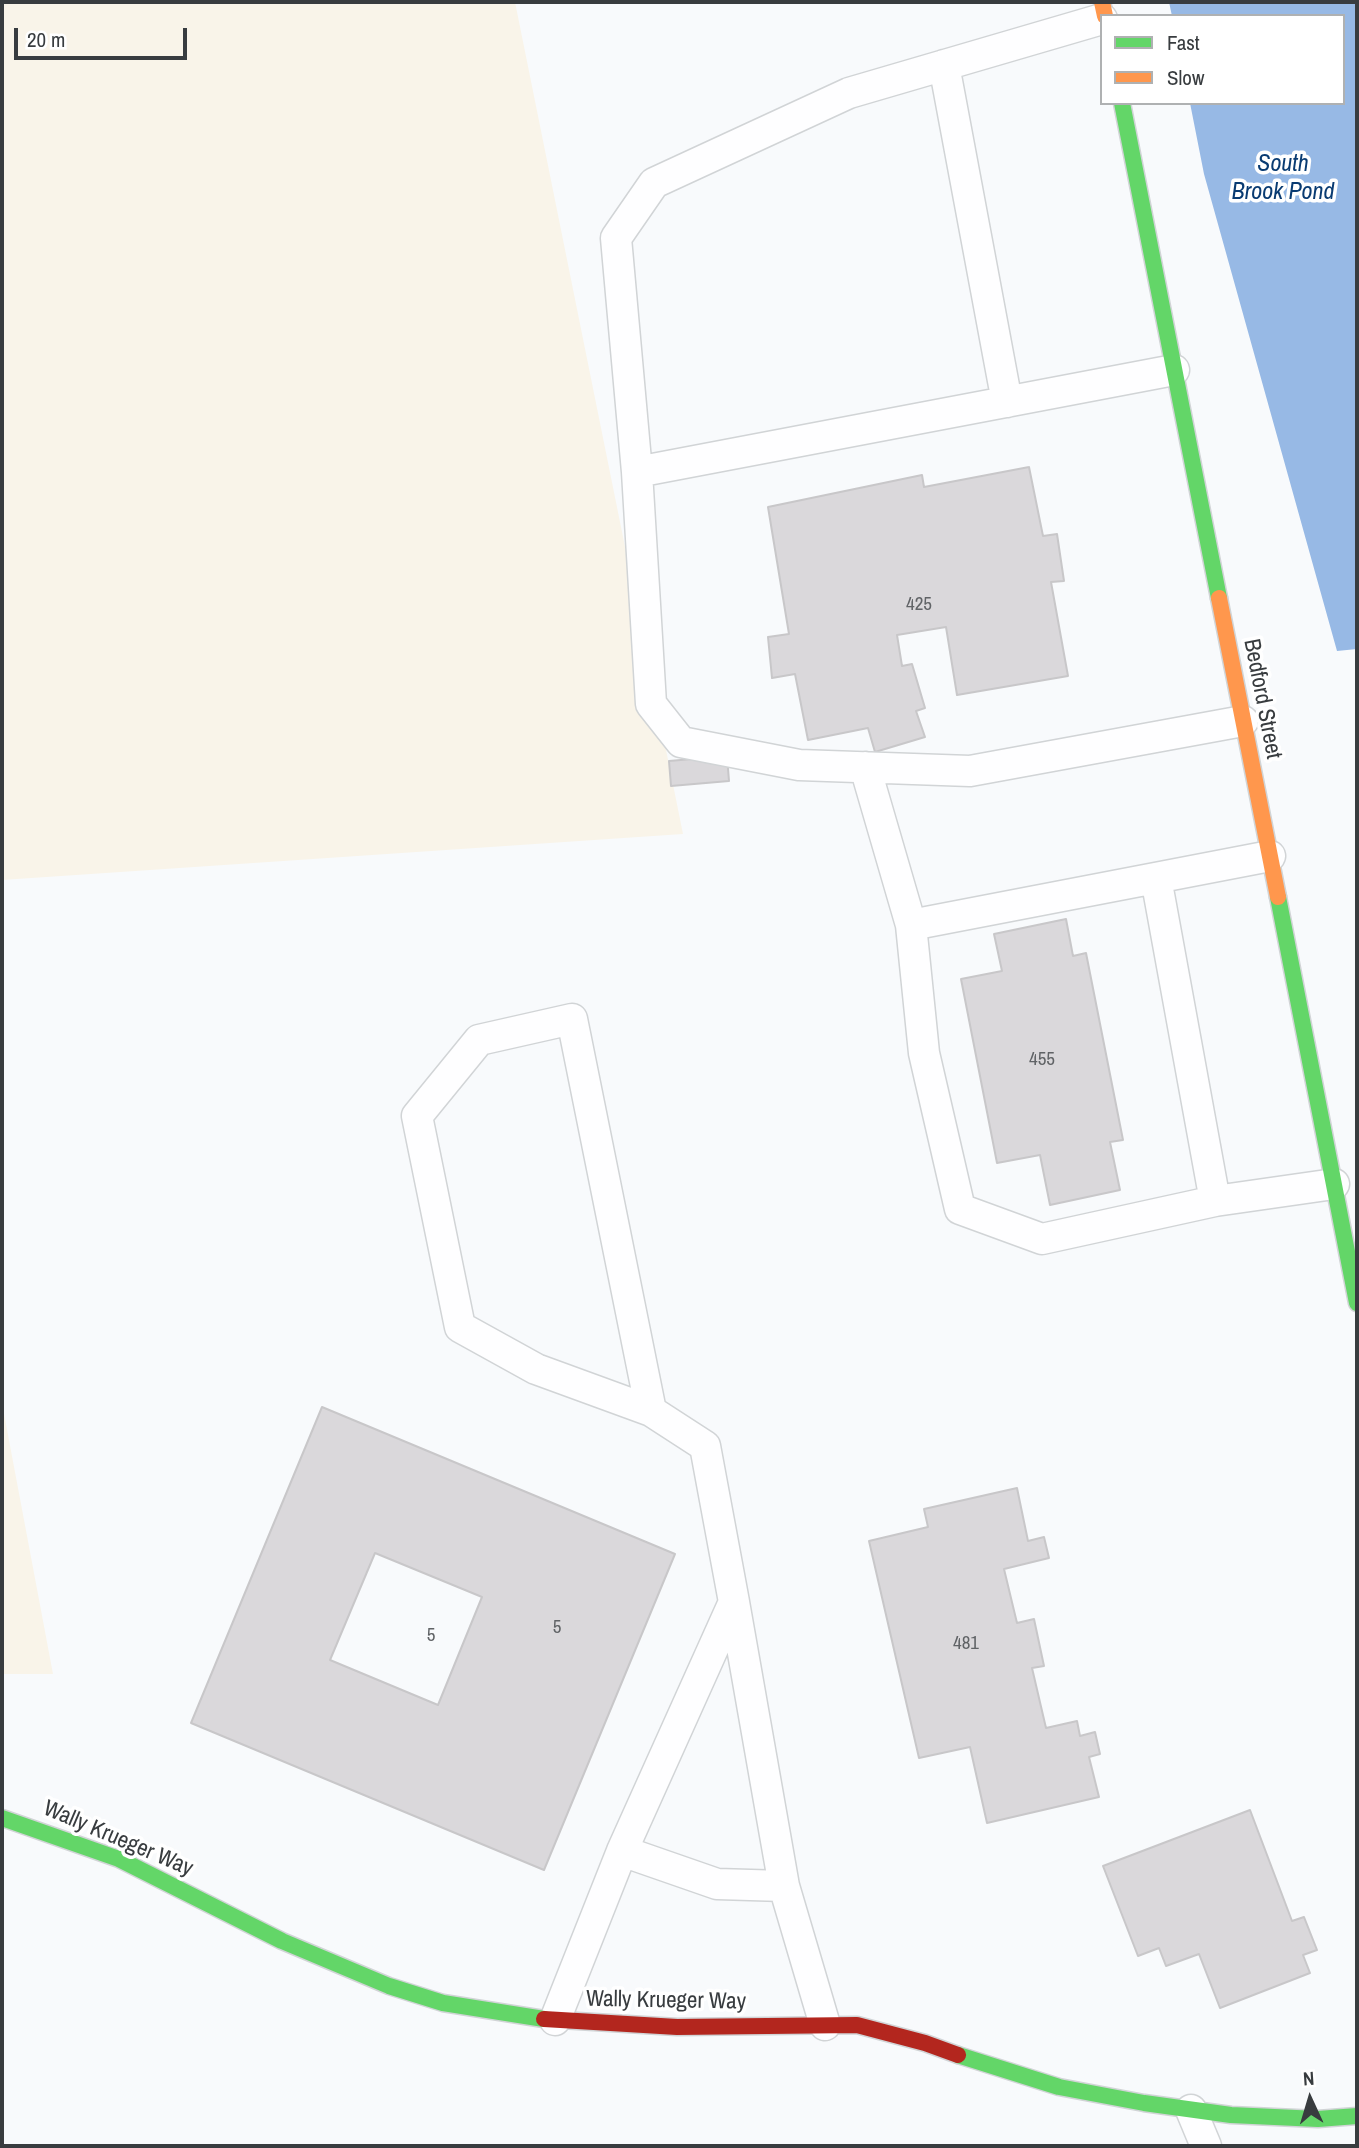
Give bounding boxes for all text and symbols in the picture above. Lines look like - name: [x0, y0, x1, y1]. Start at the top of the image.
- scale bar: [18, 14, 191, 58]
- legend: [1100, 14, 1345, 105]
- text: 20 m: [27, 25, 65, 54]
- text: Fast: [1167, 28, 1200, 57]
- text: Slow: [1167, 63, 1204, 92]
- water label: South Brook Pond: [1232, 151, 1334, 207]
- house number: 425: [906, 594, 932, 616]
- street label: Bedford Street: [1237, 637, 1287, 761]
- house number: 455: [1029, 1049, 1055, 1071]
- house number: 5: [553, 1617, 561, 1639]
- house number: 5: [427, 1625, 435, 1647]
- house number: 481: [953, 1633, 979, 1655]
- street label: Wally Krueger Way: [39, 1795, 197, 1883]
- street label: Wally Krueger Way: [586, 1986, 746, 2016]
- north arrow: [1275, 2064, 1345, 2134]
- text: N: [1302, 2065, 1315, 2091]

